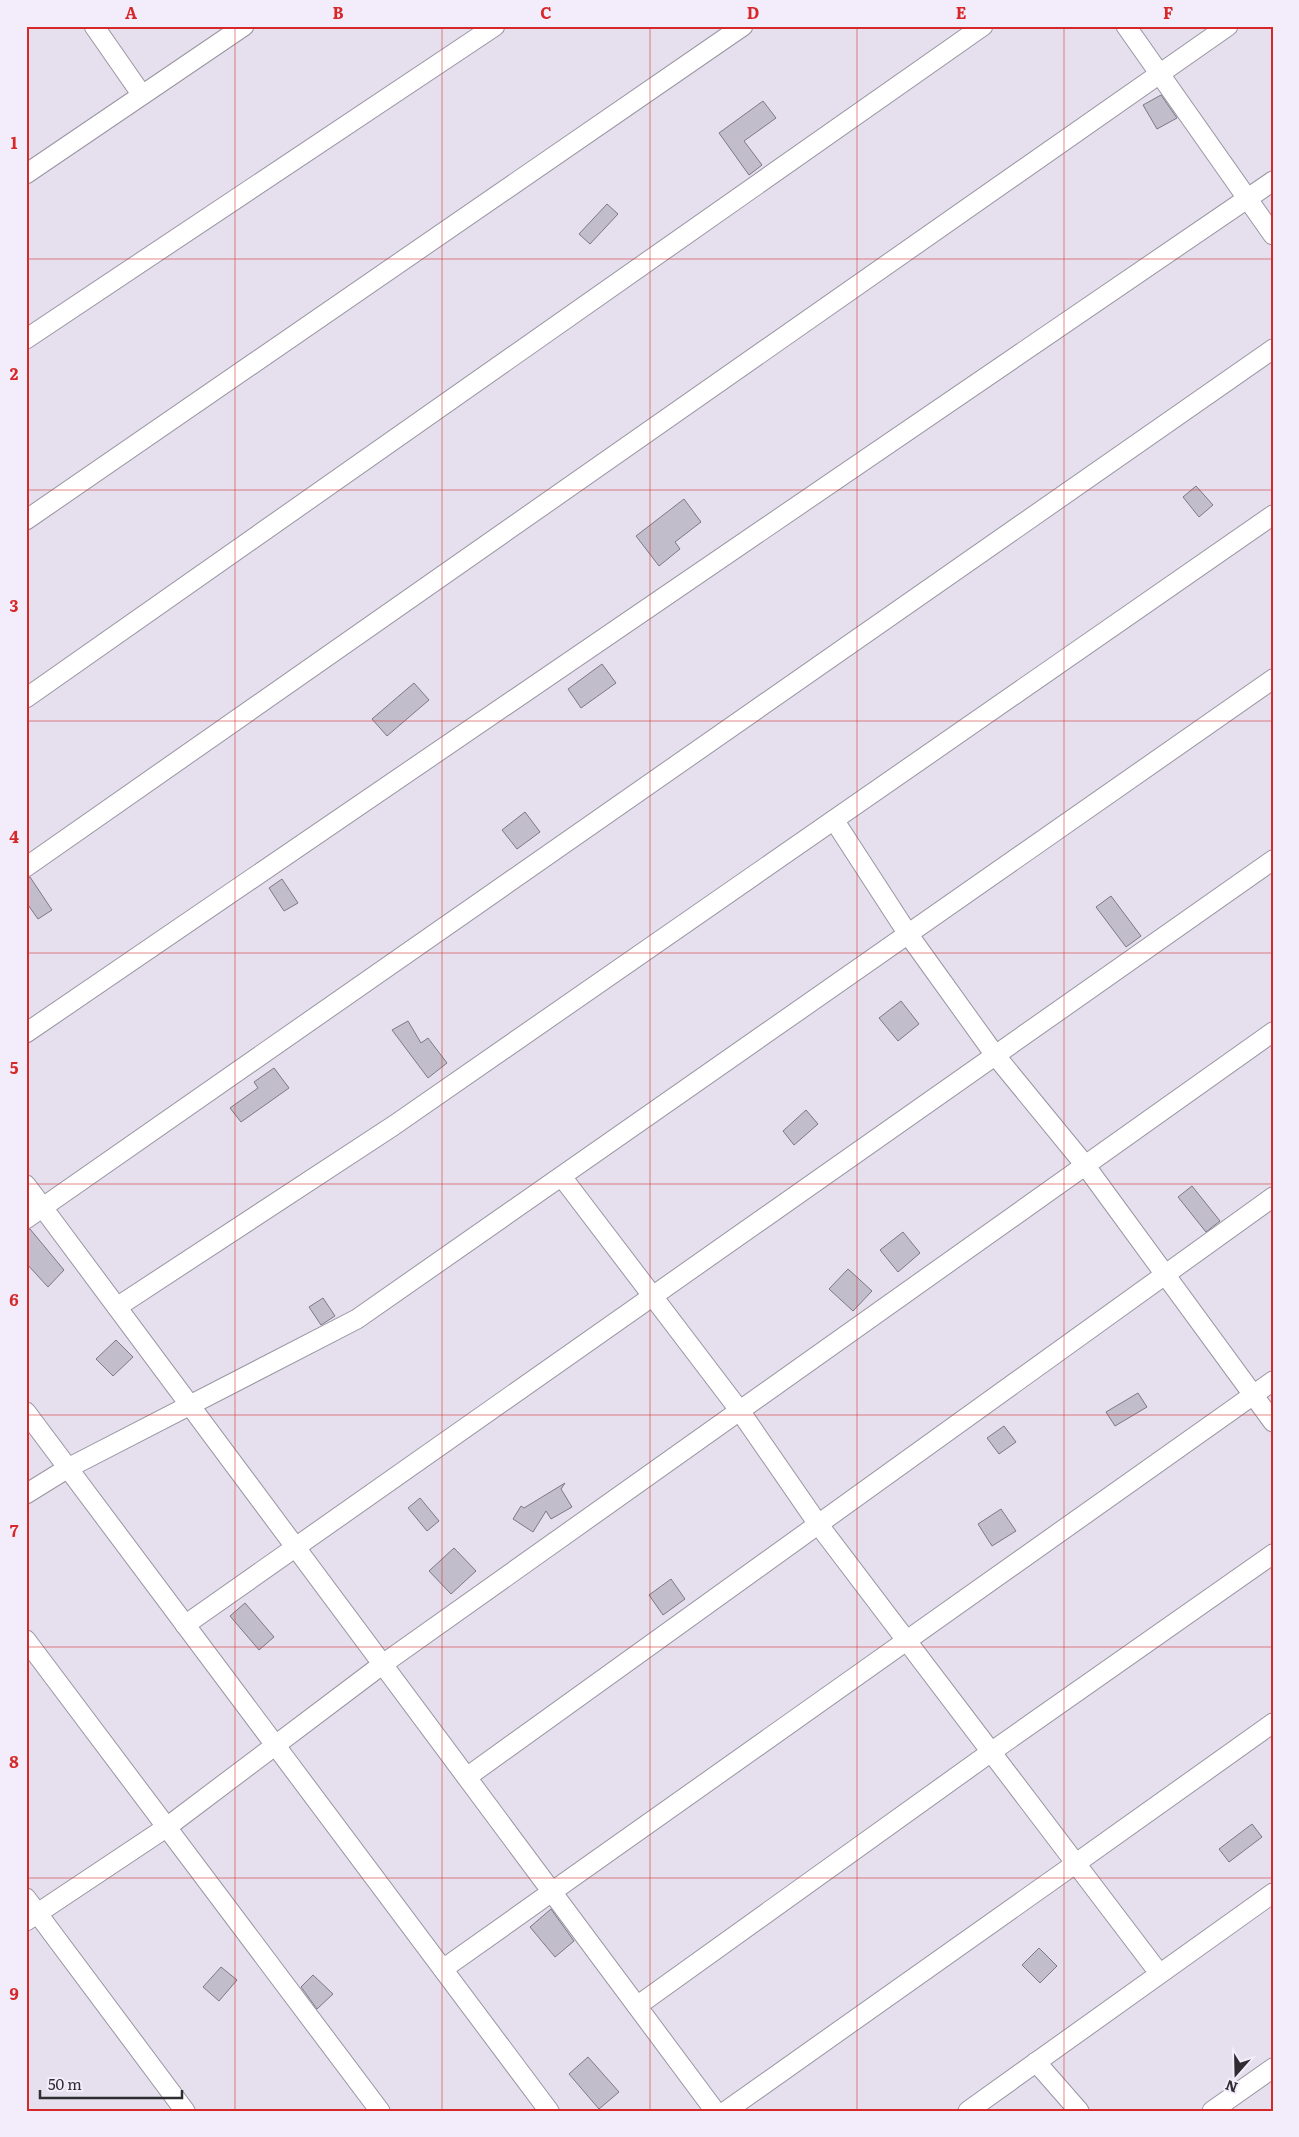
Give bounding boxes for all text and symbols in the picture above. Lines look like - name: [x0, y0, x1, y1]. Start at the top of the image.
- text: A: [125, 0, 137, 24]
- text: B: [332, 0, 344, 24]
- text: C: [540, 0, 552, 24]
- text: D: [747, 0, 759, 24]
- text: E: [956, 0, 967, 24]
- text: F: [1163, 0, 1173, 24]
- text: 1: [11, 130, 18, 154]
- text: 2: [10, 361, 19, 385]
- text: 3: [10, 593, 19, 617]
- text: 4: [9, 824, 19, 848]
- text: 5: [10, 1055, 19, 1079]
- text: 6: [9, 1287, 19, 1311]
- text: 7: [10, 1518, 19, 1542]
- text: 8: [9, 1749, 19, 1773]
- text: 9: [9, 1981, 19, 2005]
- north arrow: [1212, 2050, 1262, 2100]
- scale bar: [40, 2067, 182, 2099]
- text: 50 m: [48, 2072, 82, 2095]
- text: N: [1222, 2076, 1240, 2099]

